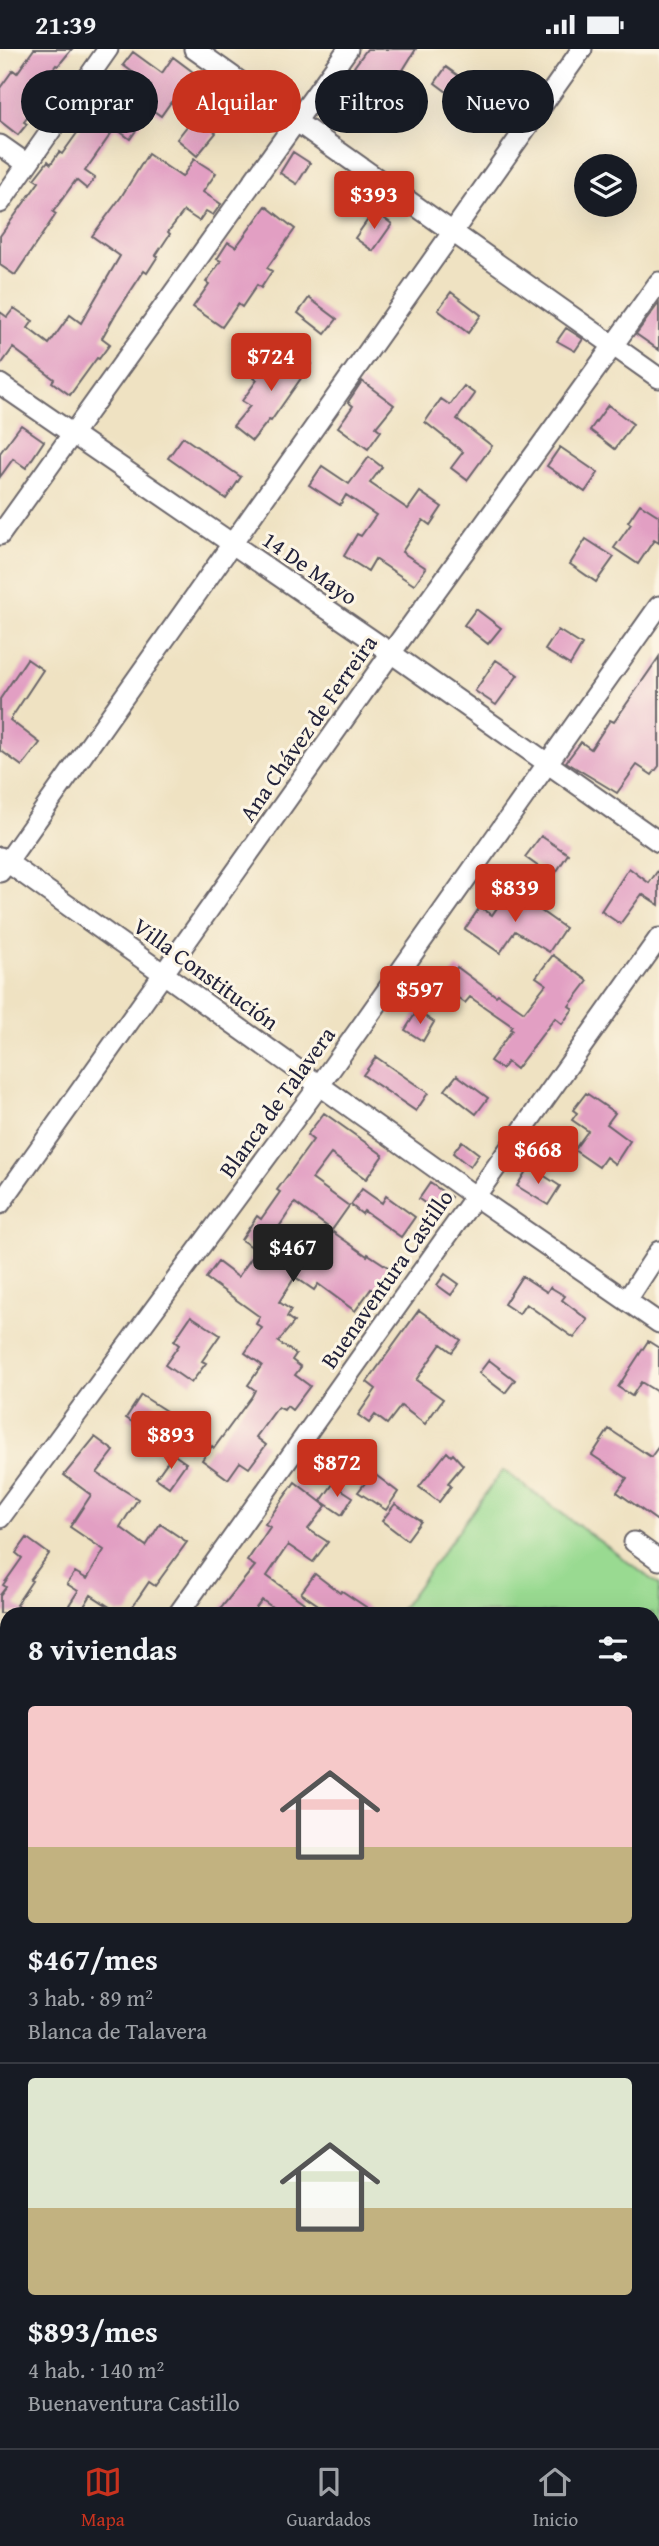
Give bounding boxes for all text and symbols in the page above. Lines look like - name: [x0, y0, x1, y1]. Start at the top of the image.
- text: 21:39: [35, 5, 96, 44]
- chip: Comprar: [21, 70, 158, 133]
- chip: Alquilar: [172, 70, 301, 133]
- chip: Filtros: [315, 70, 428, 133]
- chip: Nuevo: [442, 70, 554, 133]
- map controls: [574, 154, 637, 217]
- button: layers: [574, 154, 637, 217]
- pin: $393: [333, 171, 415, 231]
- text: $393: [350, 177, 398, 210]
- pin: $724: [230, 333, 312, 393]
- text: $724: [247, 339, 295, 372]
- street label: 14 De Mayo: [256, 523, 365, 613]
- street label: Ana Chávez de Ferreira: [231, 628, 385, 828]
- pin: $839: [474, 865, 556, 924]
- text: $839: [491, 870, 539, 903]
- street label: Villa Constitución: [127, 909, 286, 1038]
- pin: $597: [379, 967, 461, 1026]
- text: $597: [396, 972, 444, 1005]
- street label: Blanca de Talavera: [211, 1019, 343, 1184]
- pin: $668: [497, 1127, 579, 1186]
- text: $668: [514, 1132, 562, 1165]
- street label: Buenaventura Castillo: [312, 1182, 461, 1375]
- pin: $467: [252, 1225, 334, 1284]
- text: $467: [269, 1230, 317, 1263]
- pin: $893: [130, 1411, 212, 1471]
- text: $893: [147, 1417, 195, 1450]
- pin: $872: [296, 1439, 378, 1499]
- text: $872: [313, 1445, 361, 1478]
- text: 8 viviendas: [28, 1627, 177, 1671]
- icon: filters: [594, 1630, 632, 1668]
- icon: home: [267, 1752, 393, 1878]
- text: $467/mes: [28, 1937, 158, 1981]
- text: 3 hab. · 89 m²: [28, 1981, 153, 2014]
- text: Blanca de Talavera: [28, 2014, 207, 2047]
- icon: home: [267, 2124, 393, 2250]
- text: $893/mes: [28, 2309, 158, 2353]
- text: 4 hab. · 140 m²: [28, 2353, 164, 2386]
- text: Buenaventura Castillo: [28, 2386, 240, 2419]
- tab: Mapa: [81, 2463, 125, 2533]
- tab: Guardados: [286, 2463, 371, 2533]
- tab: Inicio: [533, 2463, 578, 2533]

